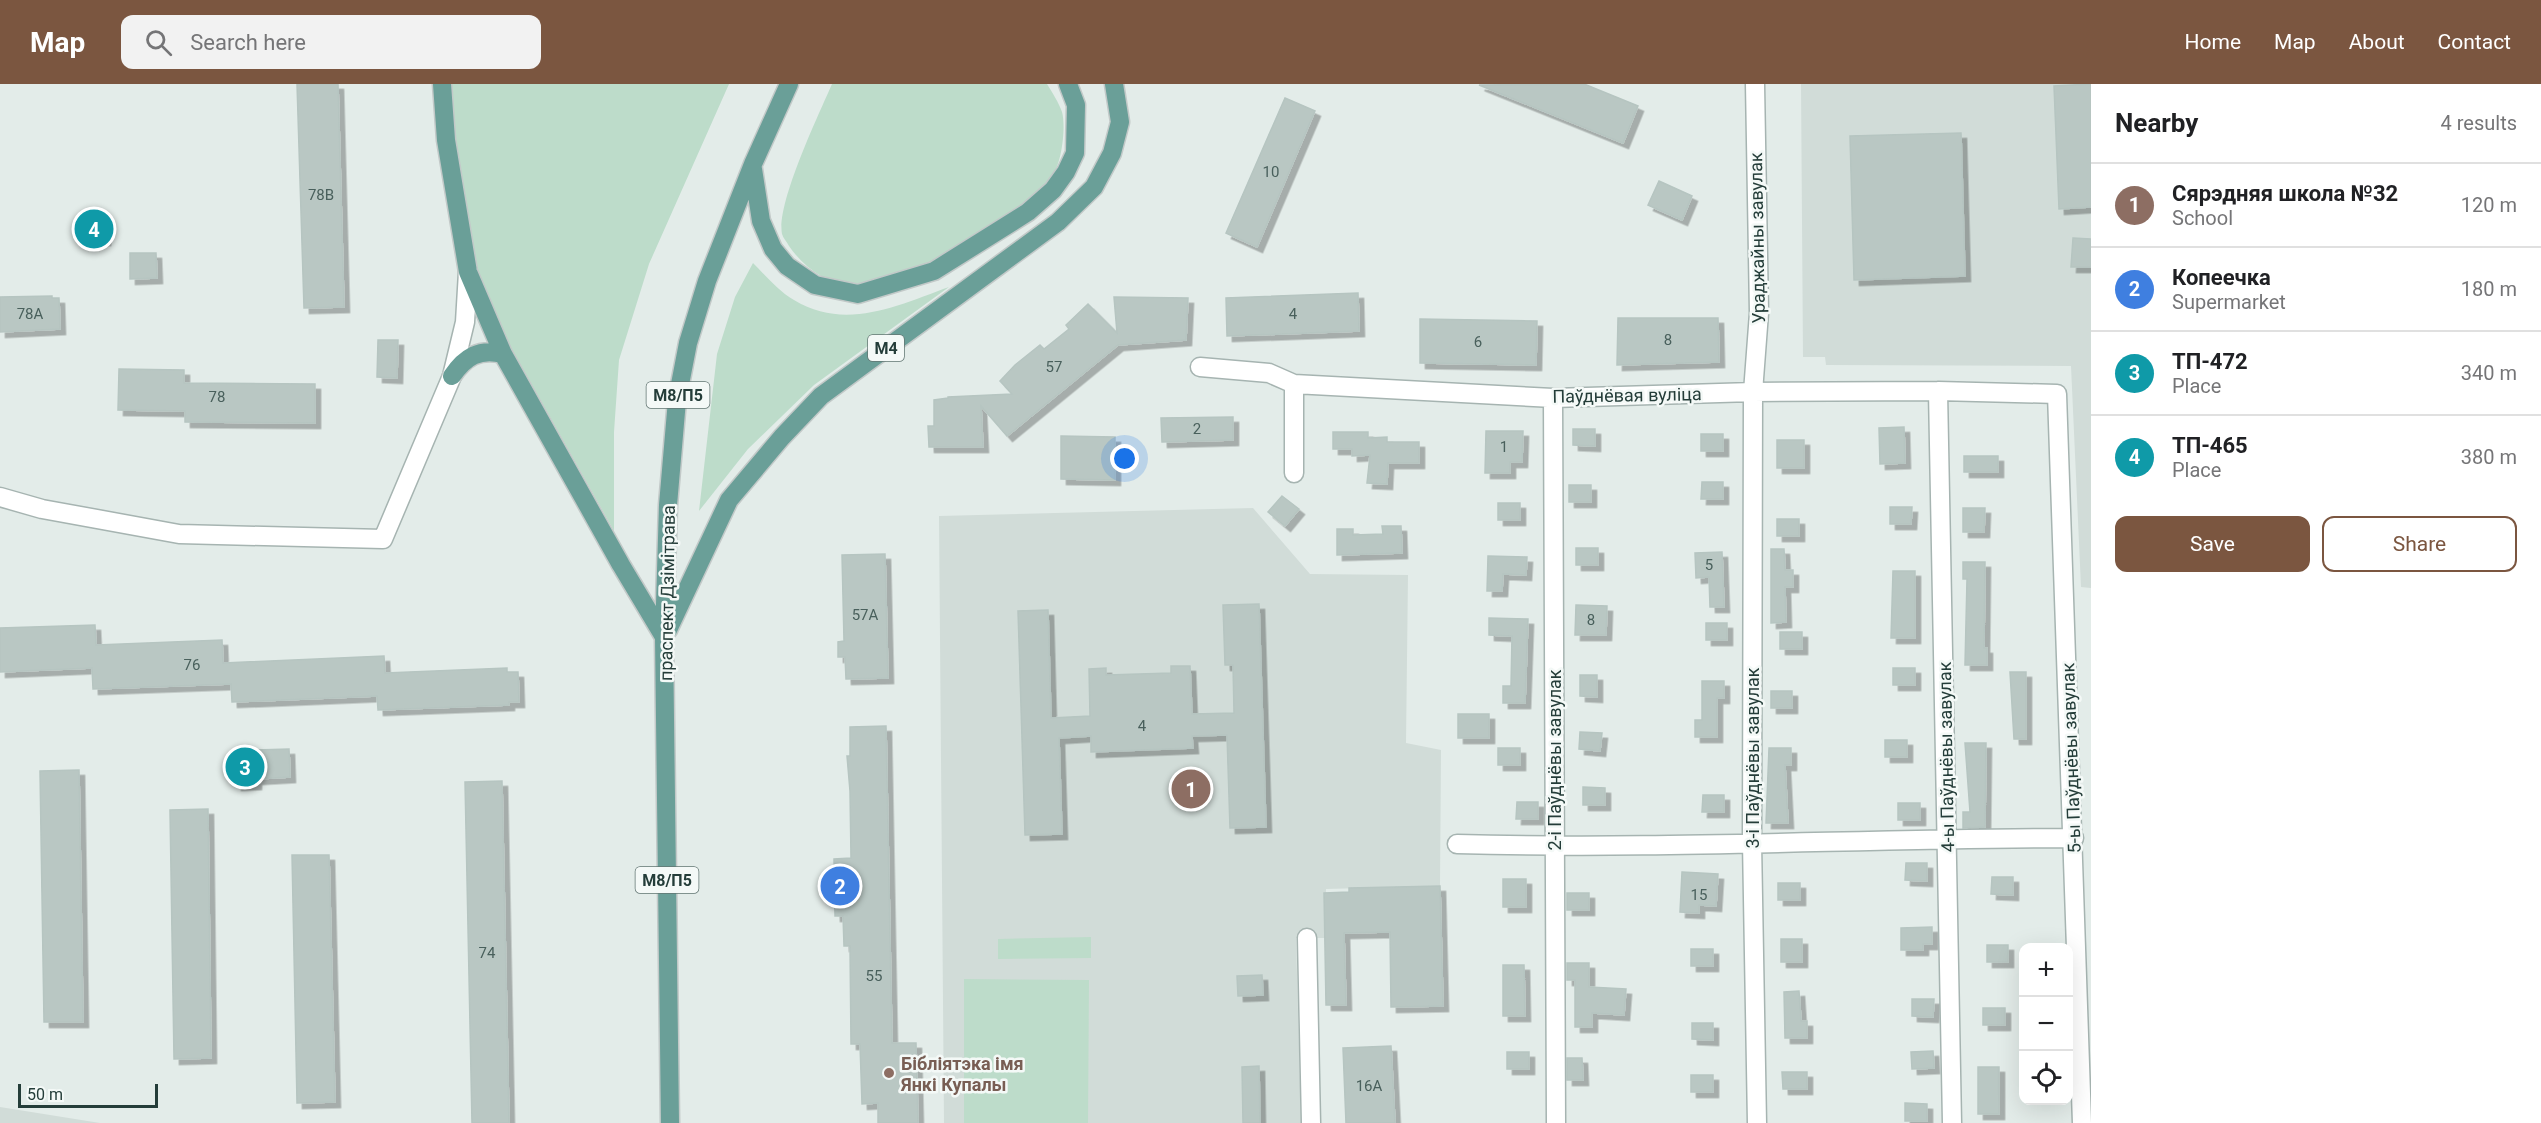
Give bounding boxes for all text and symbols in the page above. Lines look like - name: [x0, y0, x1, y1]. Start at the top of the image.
- search box: [121, 15, 541, 69]
- text: Map: [30, 26, 85, 59]
- icon: search: [142, 26, 175, 59]
- text: Search here: [190, 30, 306, 55]
- text: Home: [2185, 30, 2241, 54]
- text: Map: [2274, 30, 2316, 54]
- text: About: [2349, 30, 2405, 54]
- text: Contact: [2438, 30, 2511, 54]
- text: Nearby: [2115, 108, 2198, 138]
- text: 4 results: [2441, 111, 2517, 135]
- street label: Ураджайны завулак: [1745, 152, 1769, 324]
- house number: 10: [1263, 163, 1279, 181]
- text: Сярэдняя школа №32: [2172, 181, 2398, 206]
- house number: 78В: [308, 186, 334, 204]
- text: 1: [2129, 193, 2140, 217]
- text: 120 m: [2461, 193, 2517, 217]
- pin: 4: [74, 206, 113, 252]
- text: School: [2172, 206, 2233, 230]
- text: Копеечка: [2172, 265, 2271, 290]
- text: 2: [2129, 277, 2140, 301]
- text: 180 m: [2461, 277, 2517, 301]
- text: Supermarket: [2172, 290, 2286, 314]
- house number: 78А: [17, 305, 44, 323]
- house number: 4: [1289, 305, 1298, 323]
- house number: 8: [1664, 331, 1672, 349]
- house number: 6: [1474, 333, 1482, 351]
- road number: М4: [868, 335, 904, 361]
- text: ТП-472: [2172, 349, 2248, 374]
- house number: 57: [1046, 358, 1062, 376]
- text: 3: [2129, 361, 2140, 385]
- text: 340 m: [2461, 361, 2517, 385]
- text: Place: [2172, 374, 2221, 398]
- road number: М8/П5: [646, 382, 710, 408]
- street label: Паўднёвая вуліца: [1552, 383, 1702, 407]
- house number: 78: [209, 388, 225, 406]
- house number: 2: [1193, 420, 1201, 438]
- text: ТП-465: [2172, 433, 2248, 458]
- house number: 1: [1500, 438, 1508, 456]
- your location: [1110, 444, 1139, 473]
- text: 4: [2129, 445, 2140, 469]
- text: 380 m: [2461, 445, 2517, 469]
- text: Place: [2172, 458, 2221, 482]
- street label: праспект Дзімітрава: [655, 505, 679, 681]
- button: Save: [2115, 516, 2310, 572]
- button: Share: [2322, 516, 2517, 572]
- house number: 5: [1705, 556, 1713, 574]
- house number: 57А: [852, 606, 879, 624]
- house number: 8: [1587, 611, 1595, 629]
- house number: 76: [184, 656, 200, 674]
- street label: 4-ы Паўднёвы завулак: [1934, 661, 1958, 853]
- street label: 5-ы Паўднёвы завулак: [2057, 662, 2085, 854]
- street label: 3-і Паўднёвы завулак: [1742, 667, 1763, 849]
- street label: 2-і Паўднёвы завулак: [1544, 669, 1565, 851]
- house number: 4: [1138, 717, 1147, 735]
- pin: 3: [226, 744, 264, 790]
- pin: 1: [1172, 766, 1210, 812]
- pin: 2: [820, 864, 860, 908]
- road number: М8/П5: [636, 867, 698, 893]
- house number: 15: [1691, 886, 1707, 904]
- map controls: [2019, 943, 2073, 1105]
- button: +: [2019, 943, 2073, 997]
- house number: 74: [479, 944, 496, 962]
- house number: 55: [866, 967, 882, 985]
- button: −: [2019, 997, 2073, 1051]
- button: locate: [2019, 1051, 2073, 1105]
- place label: Бібліятэка імя Янкі Купалы: [900, 1053, 1024, 1095]
- marker: Бібліятэка імя Янкі Купалы: [882, 1066, 896, 1080]
- house number: 16А: [1356, 1077, 1383, 1095]
- scale bar: [18, 1081, 158, 1108]
- text: 50 m: [27, 1085, 63, 1104]

